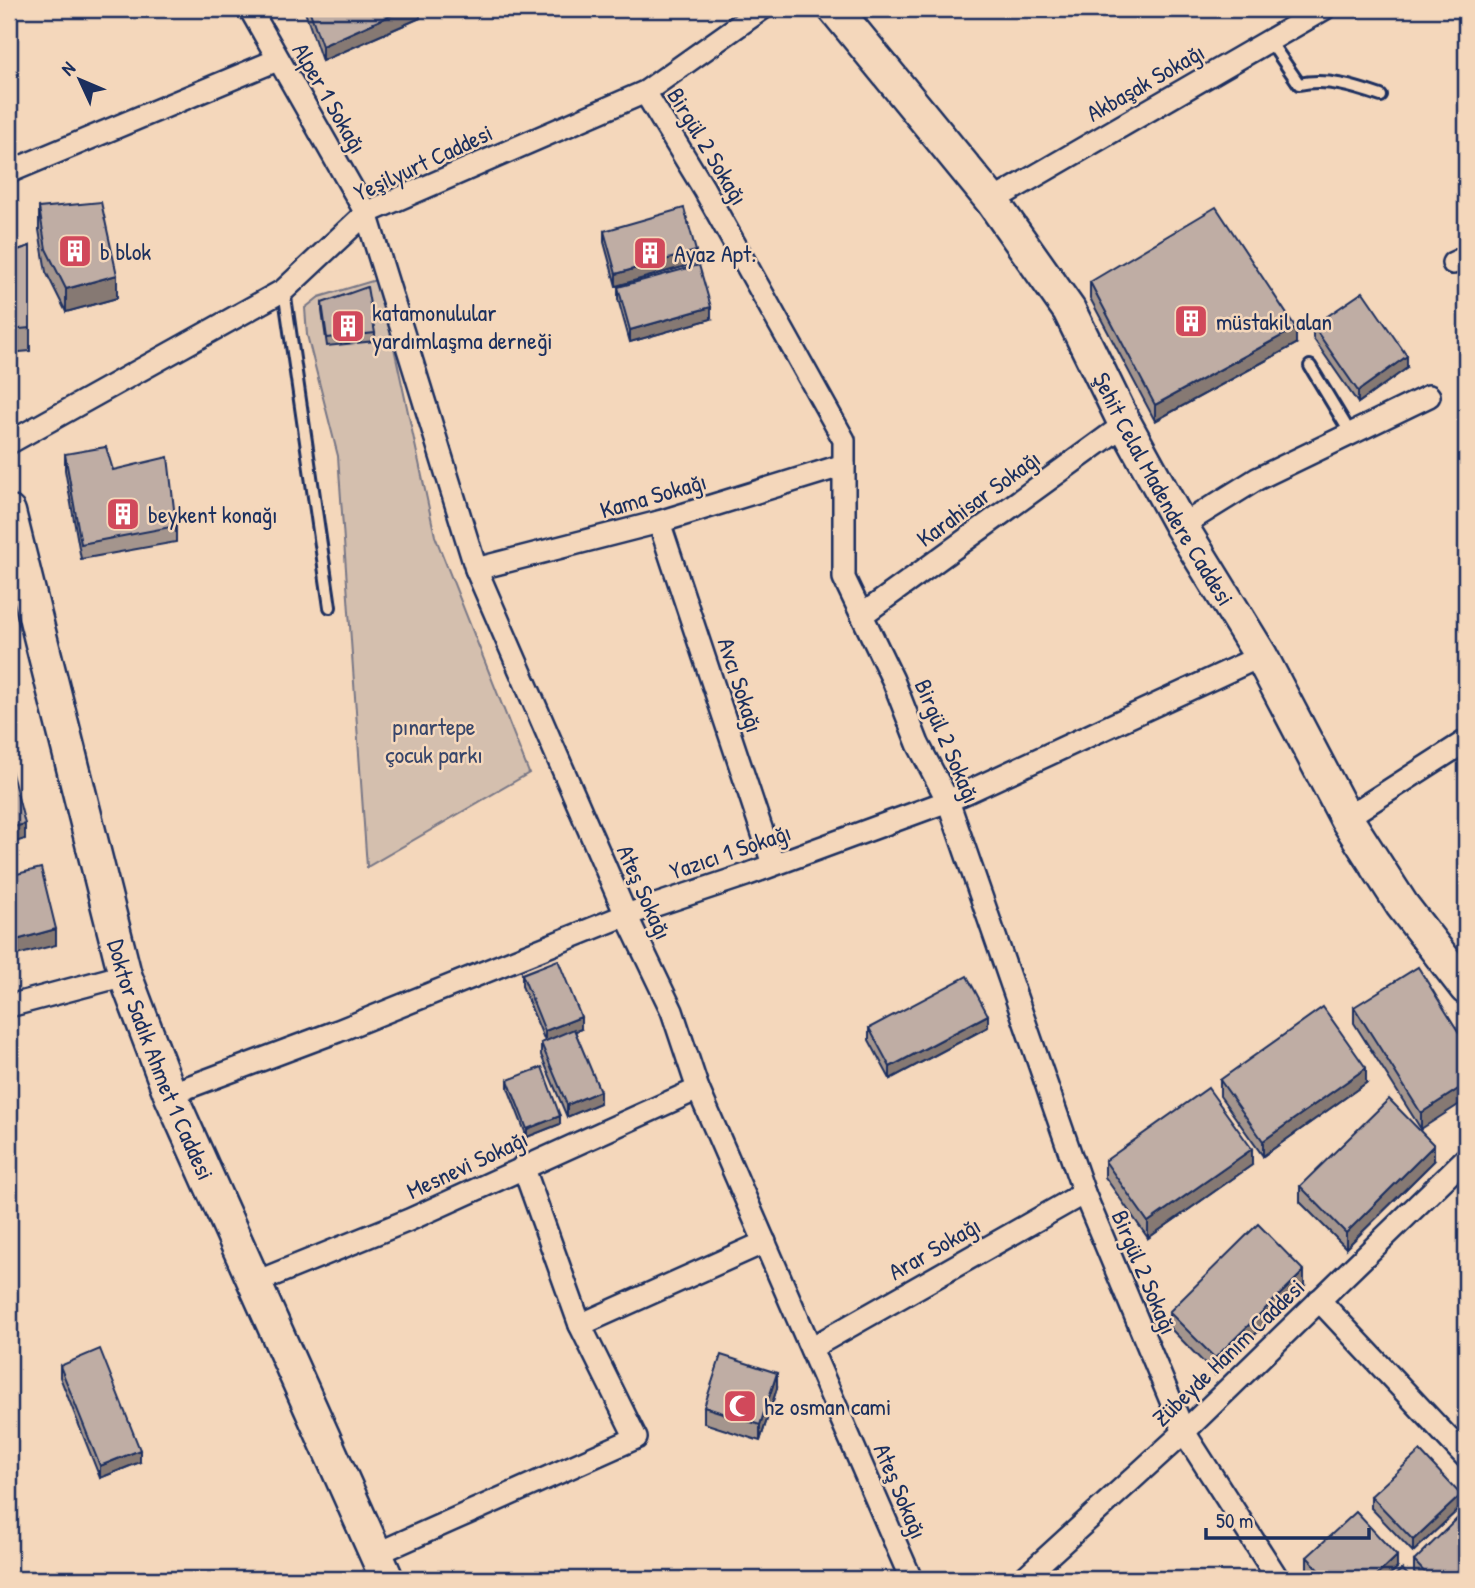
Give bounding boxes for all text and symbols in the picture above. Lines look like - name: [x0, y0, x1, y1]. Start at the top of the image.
- street label: Akbaşak Sokağı: [1080, 35, 1210, 129]
- street label: Alper 1 Sokağı: [285, 37, 375, 159]
- north arrow: [46, 46, 116, 116]
- text: N: [55, 56, 81, 81]
- street label: Birgül 2 Sokağı: [660, 81, 756, 211]
- street label: Yeşilyurt Caddesi: [349, 116, 497, 208]
- building icon: b blok: [56, 232, 94, 270]
- building icon: Ayaz Apt.: [631, 234, 669, 272]
- place label: b blok: [100, 235, 151, 267]
- place label: Ayaz Apt.: [674, 237, 756, 269]
- place label: katamonulular yardımlaşma derneği: [372, 296, 553, 356]
- building icon: müstakil alan: [1172, 302, 1210, 340]
- place label: müstakil alan: [1216, 305, 1332, 337]
- building icon: katamonulular yardımlaşma derneği: [329, 307, 367, 345]
- street label: Şehit Celal Madendere Caddesi: [1086, 367, 1242, 611]
- street label: Karahisar Sokağı: [910, 442, 1046, 554]
- street label: Kama Sokağı: [596, 465, 710, 525]
- building icon: beykent konağı: [104, 495, 142, 533]
- place label: beykent konağı: [148, 498, 278, 530]
- street label: Avcı Sokağı: [711, 634, 771, 736]
- street label: Birgül 2 Sokağı: [908, 674, 988, 808]
- park label: pınartepe çocuk parkı: [385, 710, 483, 770]
- street label: Yazıcı 1 Sokağı: [665, 815, 795, 887]
- street label: Ateş Sokağı: [610, 840, 680, 944]
- street label: Doktor Sadık Ahmet 1 Caddesi: [101, 936, 222, 1185]
- street label: Mesnevi Sokağı: [401, 1122, 533, 1206]
- street label: Birgül 2 Sokağı: [1105, 1205, 1185, 1339]
- street label: Arar Sokağı: [882, 1209, 986, 1287]
- street label: Zübeyde Hanım Caddesi: [1145, 1271, 1311, 1433]
- mosque icon: hz osman cami: [721, 1387, 759, 1425]
- place label: hz osman cami: [764, 1390, 891, 1422]
- street label: Ateş Sokağı: [867, 1439, 935, 1543]
- scale bar: [1206, 1497, 1368, 1541]
- text: 50 m: [1216, 1506, 1253, 1535]

